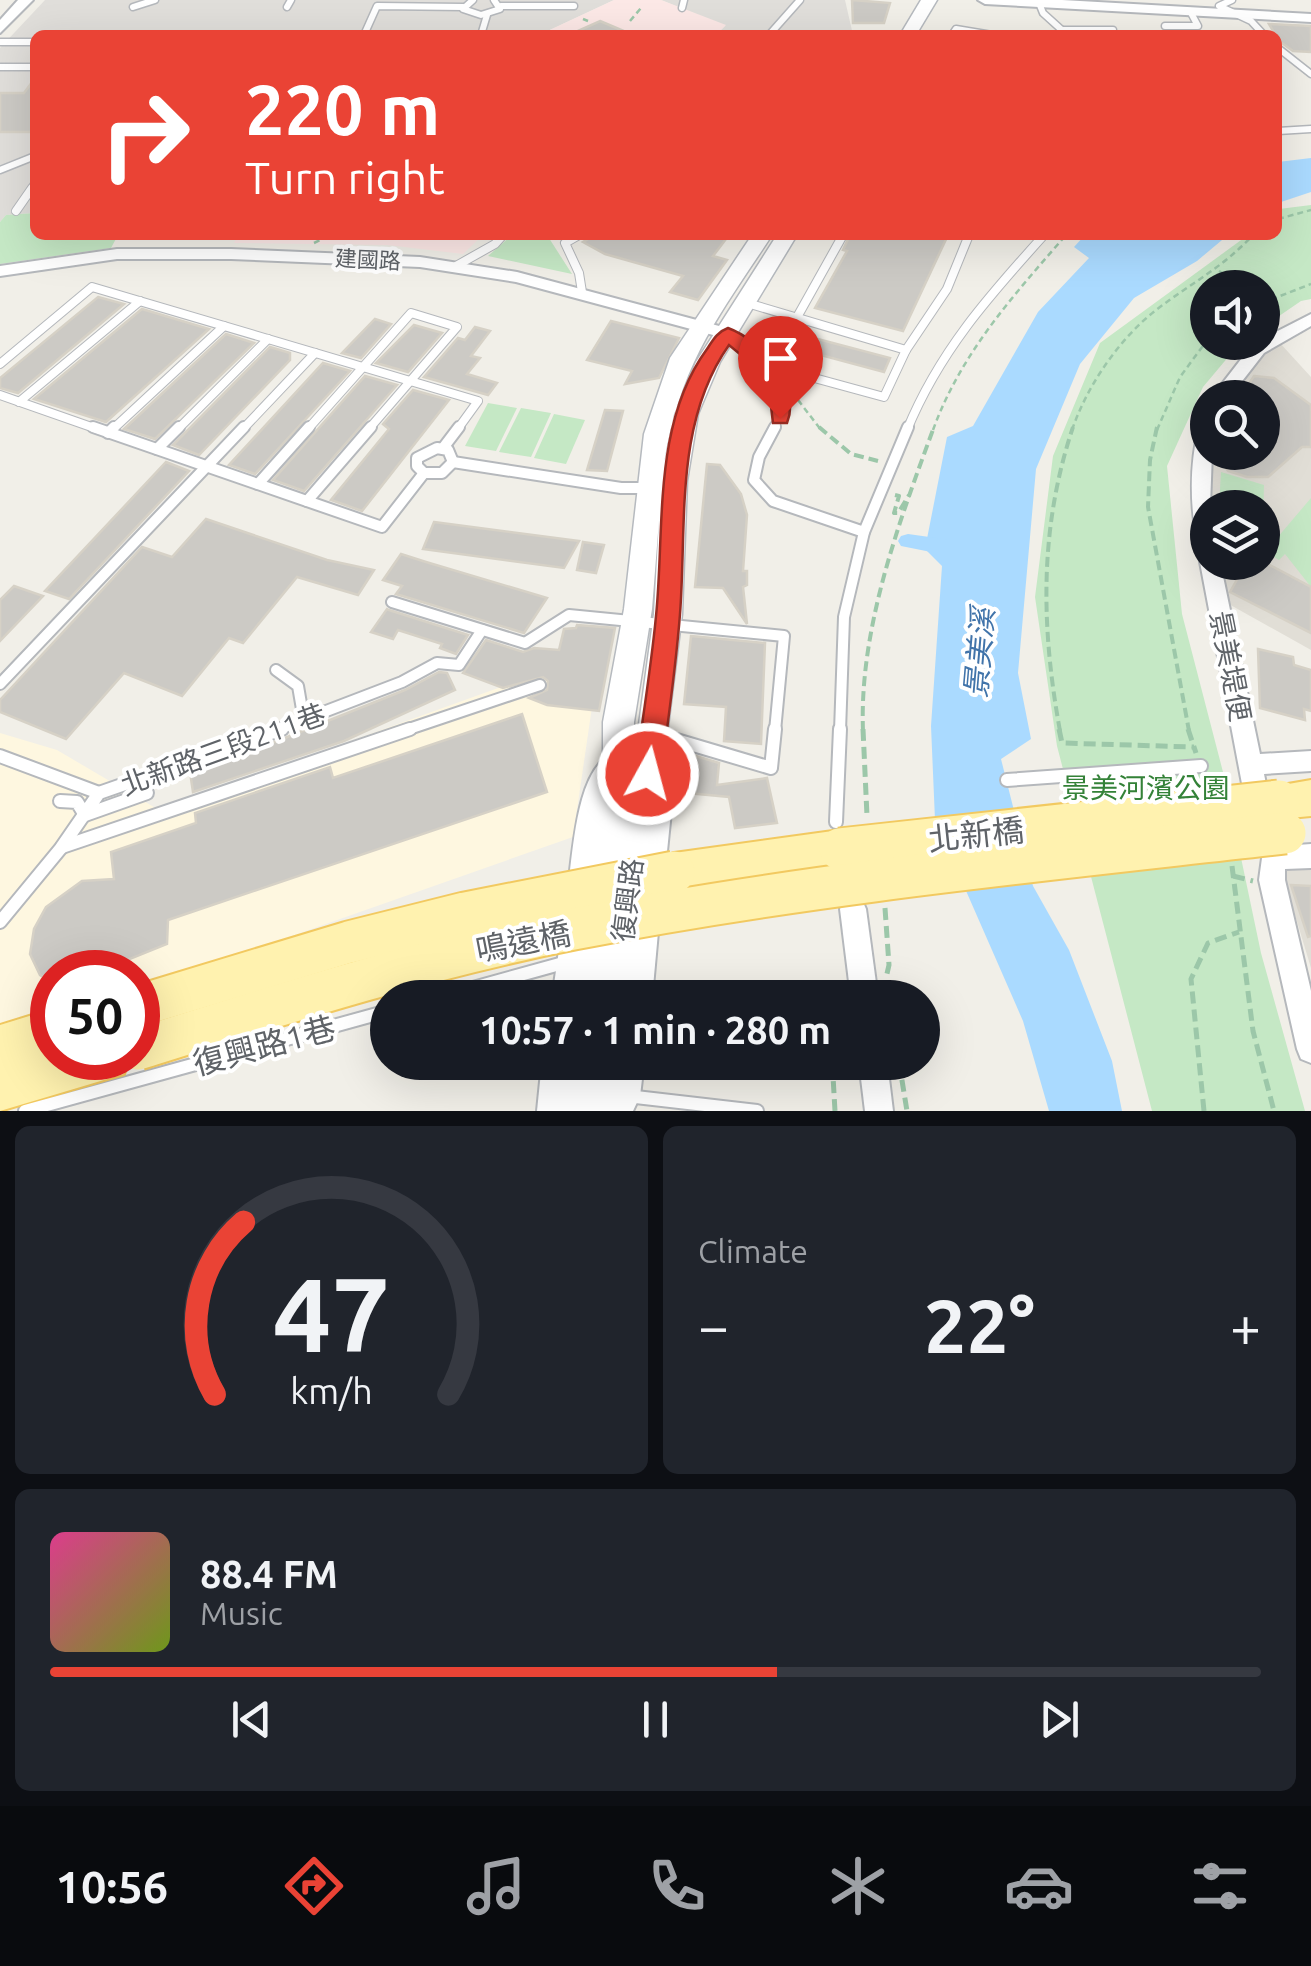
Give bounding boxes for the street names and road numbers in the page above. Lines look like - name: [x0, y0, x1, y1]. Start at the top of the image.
- street label: 建國路: [334, 245, 402, 273]
- street label: 景美堤便: [1205, 608, 1257, 724]
- street label: 北新路三段211巷: [116, 698, 330, 800]
- street label: 北新橋: [926, 811, 1026, 857]
- street label: 復興路: [606, 856, 648, 944]
- street label: 鳴遠橋: [472, 914, 574, 968]
- street label: 復興路1巷: [189, 1009, 339, 1081]

